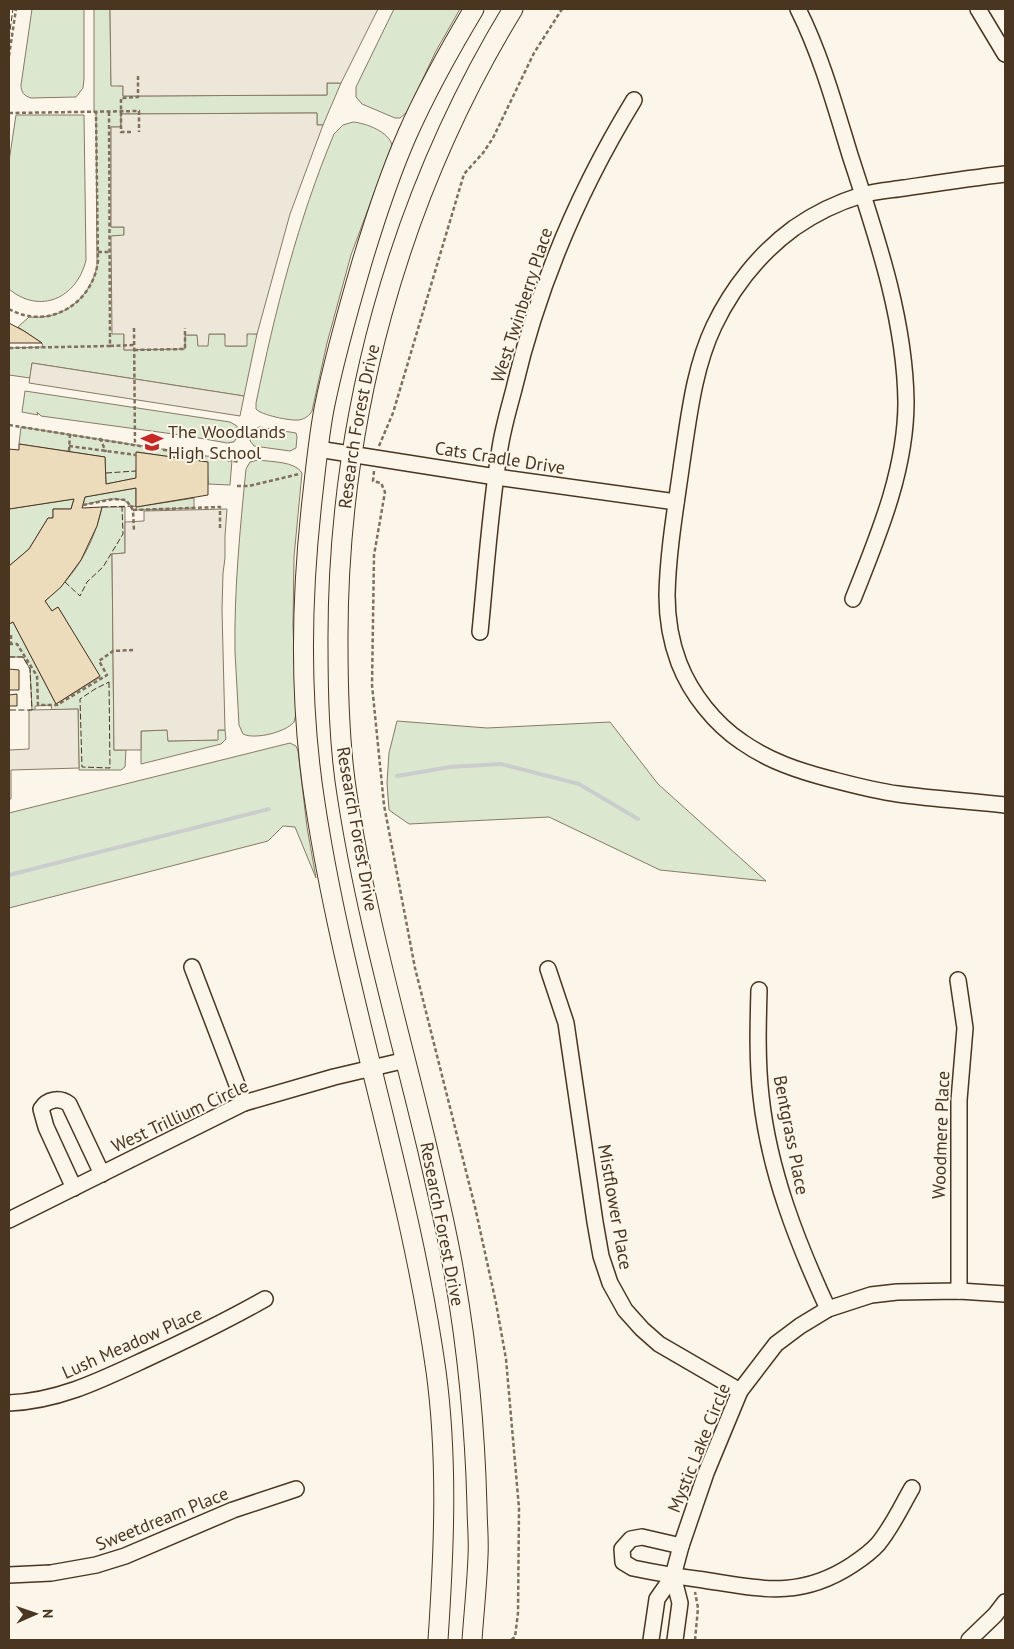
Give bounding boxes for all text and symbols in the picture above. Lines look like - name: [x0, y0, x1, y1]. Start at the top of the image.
- street label: West Twinberry Place: [486, 224, 557, 385]
- street label: Research Forest Drive: [333, 342, 385, 510]
- place label: The Woodlands High School: [168, 420, 286, 464]
- school or university icon: The Woodlands High School: [139, 429, 165, 455]
- street label: Cats Cradle Drive: [433, 436, 567, 479]
- street label: Research Forest Drive: [332, 745, 383, 913]
- street label: Woodmere Place: [927, 1071, 954, 1199]
- street label: Bentgrass Place: [769, 1073, 814, 1197]
- street label: West Trillium Circle: [108, 1074, 252, 1157]
- street label: Research Forest Drive: [415, 1140, 470, 1308]
- street label: Mistflower Place: [593, 1142, 638, 1271]
- street label: Lush Meadow Place: [58, 1301, 205, 1384]
- street label: Mystic Lake Circle: [662, 1380, 735, 1516]
- street label: Sweetdream Place: [92, 1481, 232, 1556]
- north arrow: [10, 1589, 60, 1639]
- text: N: [39, 1609, 57, 1618]

